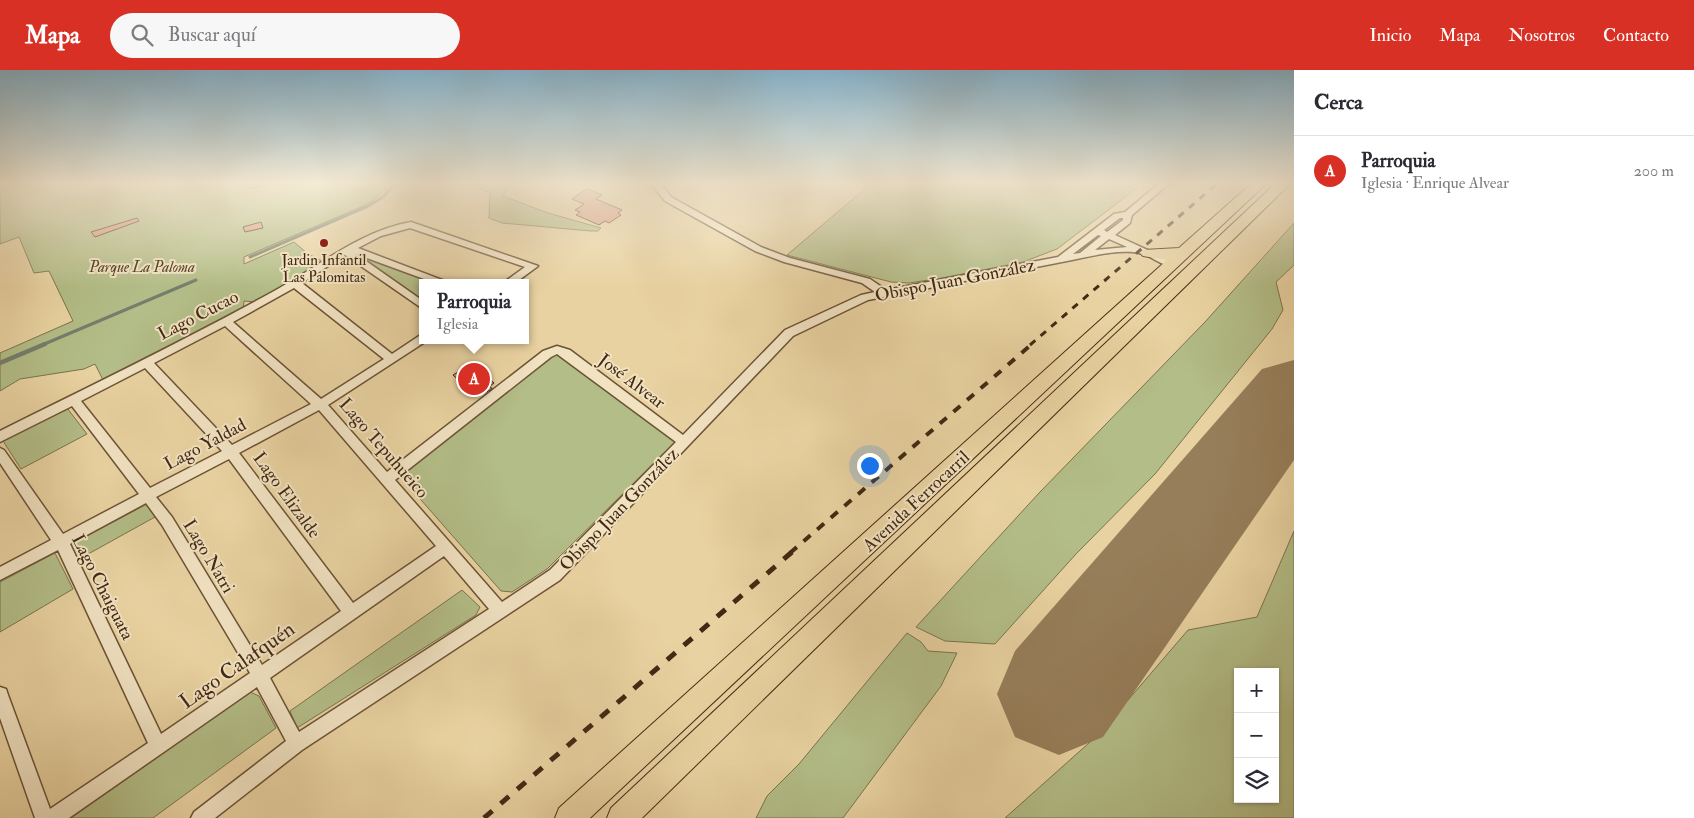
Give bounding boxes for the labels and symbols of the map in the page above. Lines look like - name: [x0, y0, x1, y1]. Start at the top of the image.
- marker: Jardin Infantil Las Palomitas: [318, 237, 330, 249]
- place label: Jardin Infantil Las Palomitas: [281, 251, 367, 287]
- street label: Obispo Juan González: [873, 254, 1037, 307]
- park label: Parque La Paloma: [88, 258, 195, 277]
- street label: Lago Cucao: [154, 285, 243, 346]
- street label: José Alvear: [593, 348, 670, 414]
- pin: A: [458, 360, 490, 398]
- street label: Lago Tepuhueico: [334, 393, 434, 503]
- street label: Lago Yaldad: [160, 413, 250, 476]
- street label: Obispo Juan González: [555, 443, 684, 576]
- street label: Avenida Ferrocarril: [857, 446, 975, 558]
- street label: Lago Elizalde: [248, 448, 326, 543]
- your location: [857, 453, 883, 479]
- street label: Lago Natri: [178, 515, 240, 598]
- street label: Lago Chaiguata: [66, 531, 139, 644]
- street label: Lago Calafquén: [174, 616, 300, 715]

